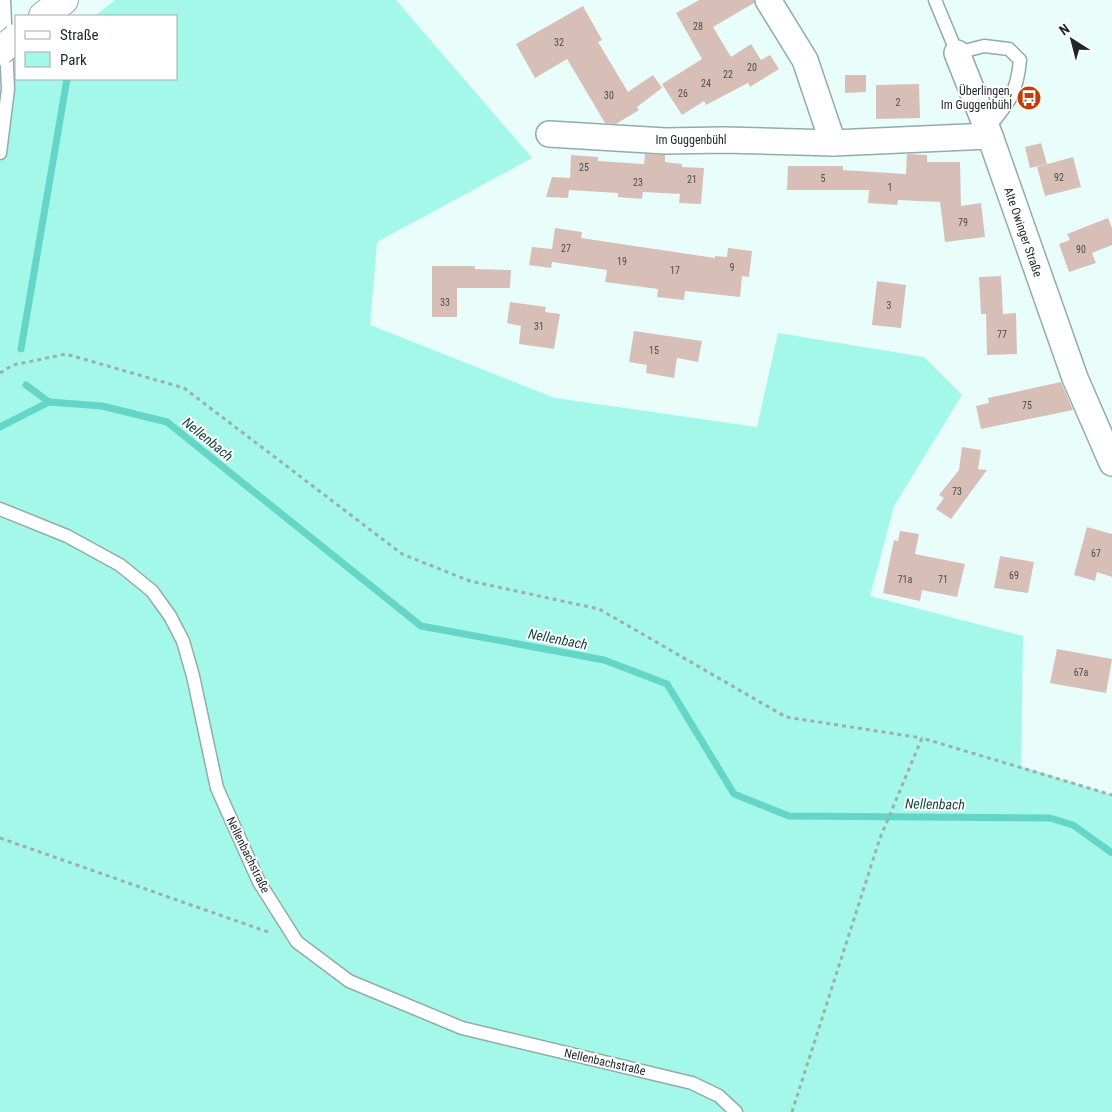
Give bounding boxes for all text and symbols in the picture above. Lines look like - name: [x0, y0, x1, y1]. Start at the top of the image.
- legend: [15, 15, 178, 80]
- north arrow: [1047, 15, 1097, 65]
- text: N: [1056, 20, 1073, 38]
- house number: 28: [693, 21, 703, 32]
- text: Straße: [60, 26, 99, 44]
- house number: 32: [554, 37, 564, 48]
- text: Park: [60, 51, 87, 69]
- house number: 20: [747, 62, 757, 73]
- house number: 22: [723, 69, 733, 80]
- house number: 24: [701, 78, 711, 89]
- place label: Überlingen, Im Guggenbühl: [941, 83, 1012, 112]
- bus stop icon: Überlingen, Im Guggenbühl: [1016, 85, 1042, 111]
- house number: 26: [678, 88, 688, 99]
- house number: 30: [604, 90, 614, 101]
- house number: 2: [896, 97, 901, 108]
- street label: Im Guggenbühl: [655, 133, 727, 147]
- house number: 25: [579, 162, 589, 173]
- house number: 92: [1054, 172, 1064, 183]
- house number: 5: [821, 173, 826, 184]
- house number: 21: [687, 174, 697, 185]
- house number: 23: [633, 177, 643, 188]
- house number: 1: [888, 182, 892, 193]
- street label: Alte Owinger Straße: [1001, 185, 1045, 279]
- house number: 79: [958, 217, 968, 228]
- house number: 27: [561, 243, 571, 254]
- house number: 90: [1076, 244, 1086, 255]
- house number: 19: [617, 256, 627, 267]
- house number: 9: [730, 262, 735, 273]
- house number: 17: [670, 265, 680, 276]
- house number: 33: [440, 297, 450, 308]
- house number: 3: [887, 300, 892, 311]
- house number: 31: [534, 321, 544, 332]
- house number: 77: [997, 329, 1007, 340]
- house number: 15: [649, 345, 659, 356]
- house number: 75: [1022, 400, 1032, 411]
- water label: Nellenbach: [180, 414, 236, 464]
- house number: 73: [952, 486, 962, 497]
- house number: 67: [1091, 548, 1101, 559]
- house number: 69: [1009, 570, 1019, 581]
- house number: 71a: [898, 574, 913, 585]
- house number: 71: [938, 574, 948, 585]
- water label: Nellenbach: [527, 625, 589, 653]
- house number: 67a: [1074, 667, 1089, 678]
- water label: Nellenbach: [905, 795, 965, 813]
- street label: Nellenbachstraße: [223, 815, 273, 896]
- street label: Nellenbachstraße: [563, 1046, 647, 1078]

